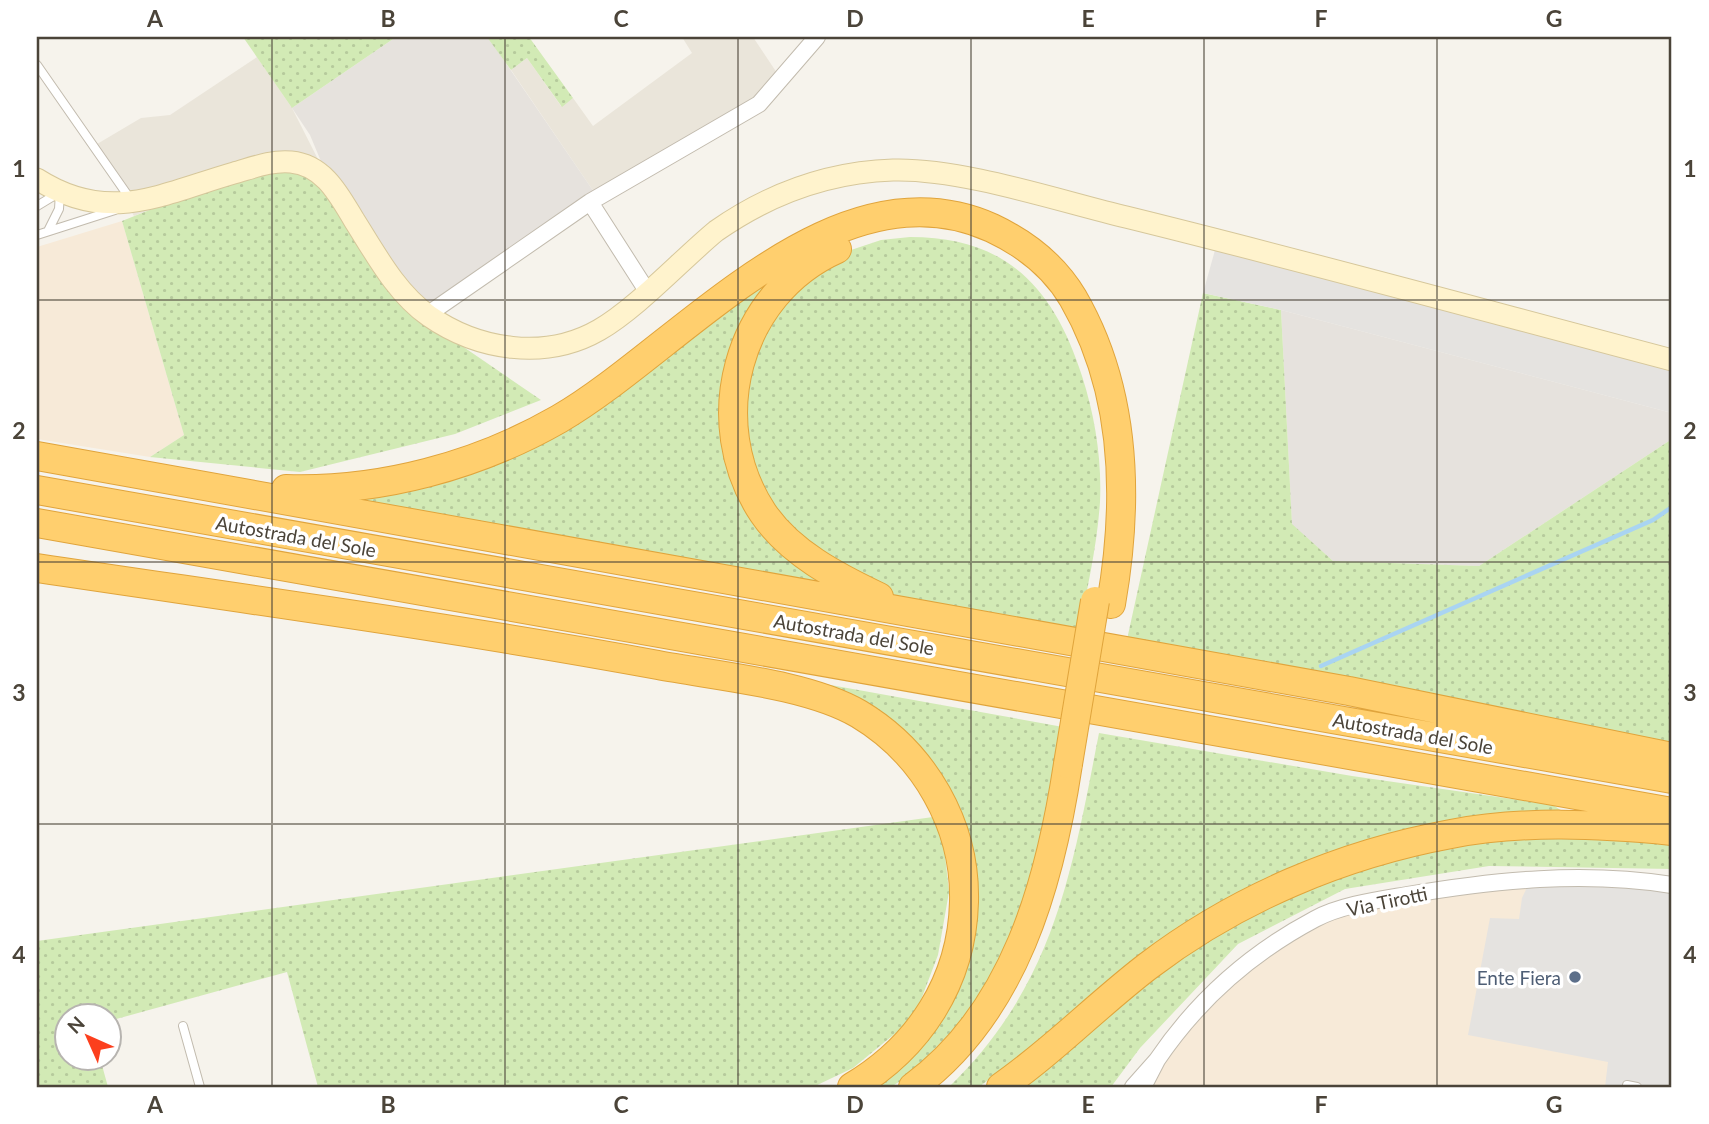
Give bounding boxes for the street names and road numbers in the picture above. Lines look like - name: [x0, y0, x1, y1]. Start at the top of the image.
- street label: Autostrada del Sole: [214, 511, 378, 561]
- street label: Autostrada del Sole: [772, 609, 936, 659]
- street label: Autostrada del Sole: [1331, 708, 1495, 758]
- street label: Via Tirotti: [1345, 881, 1429, 921]

